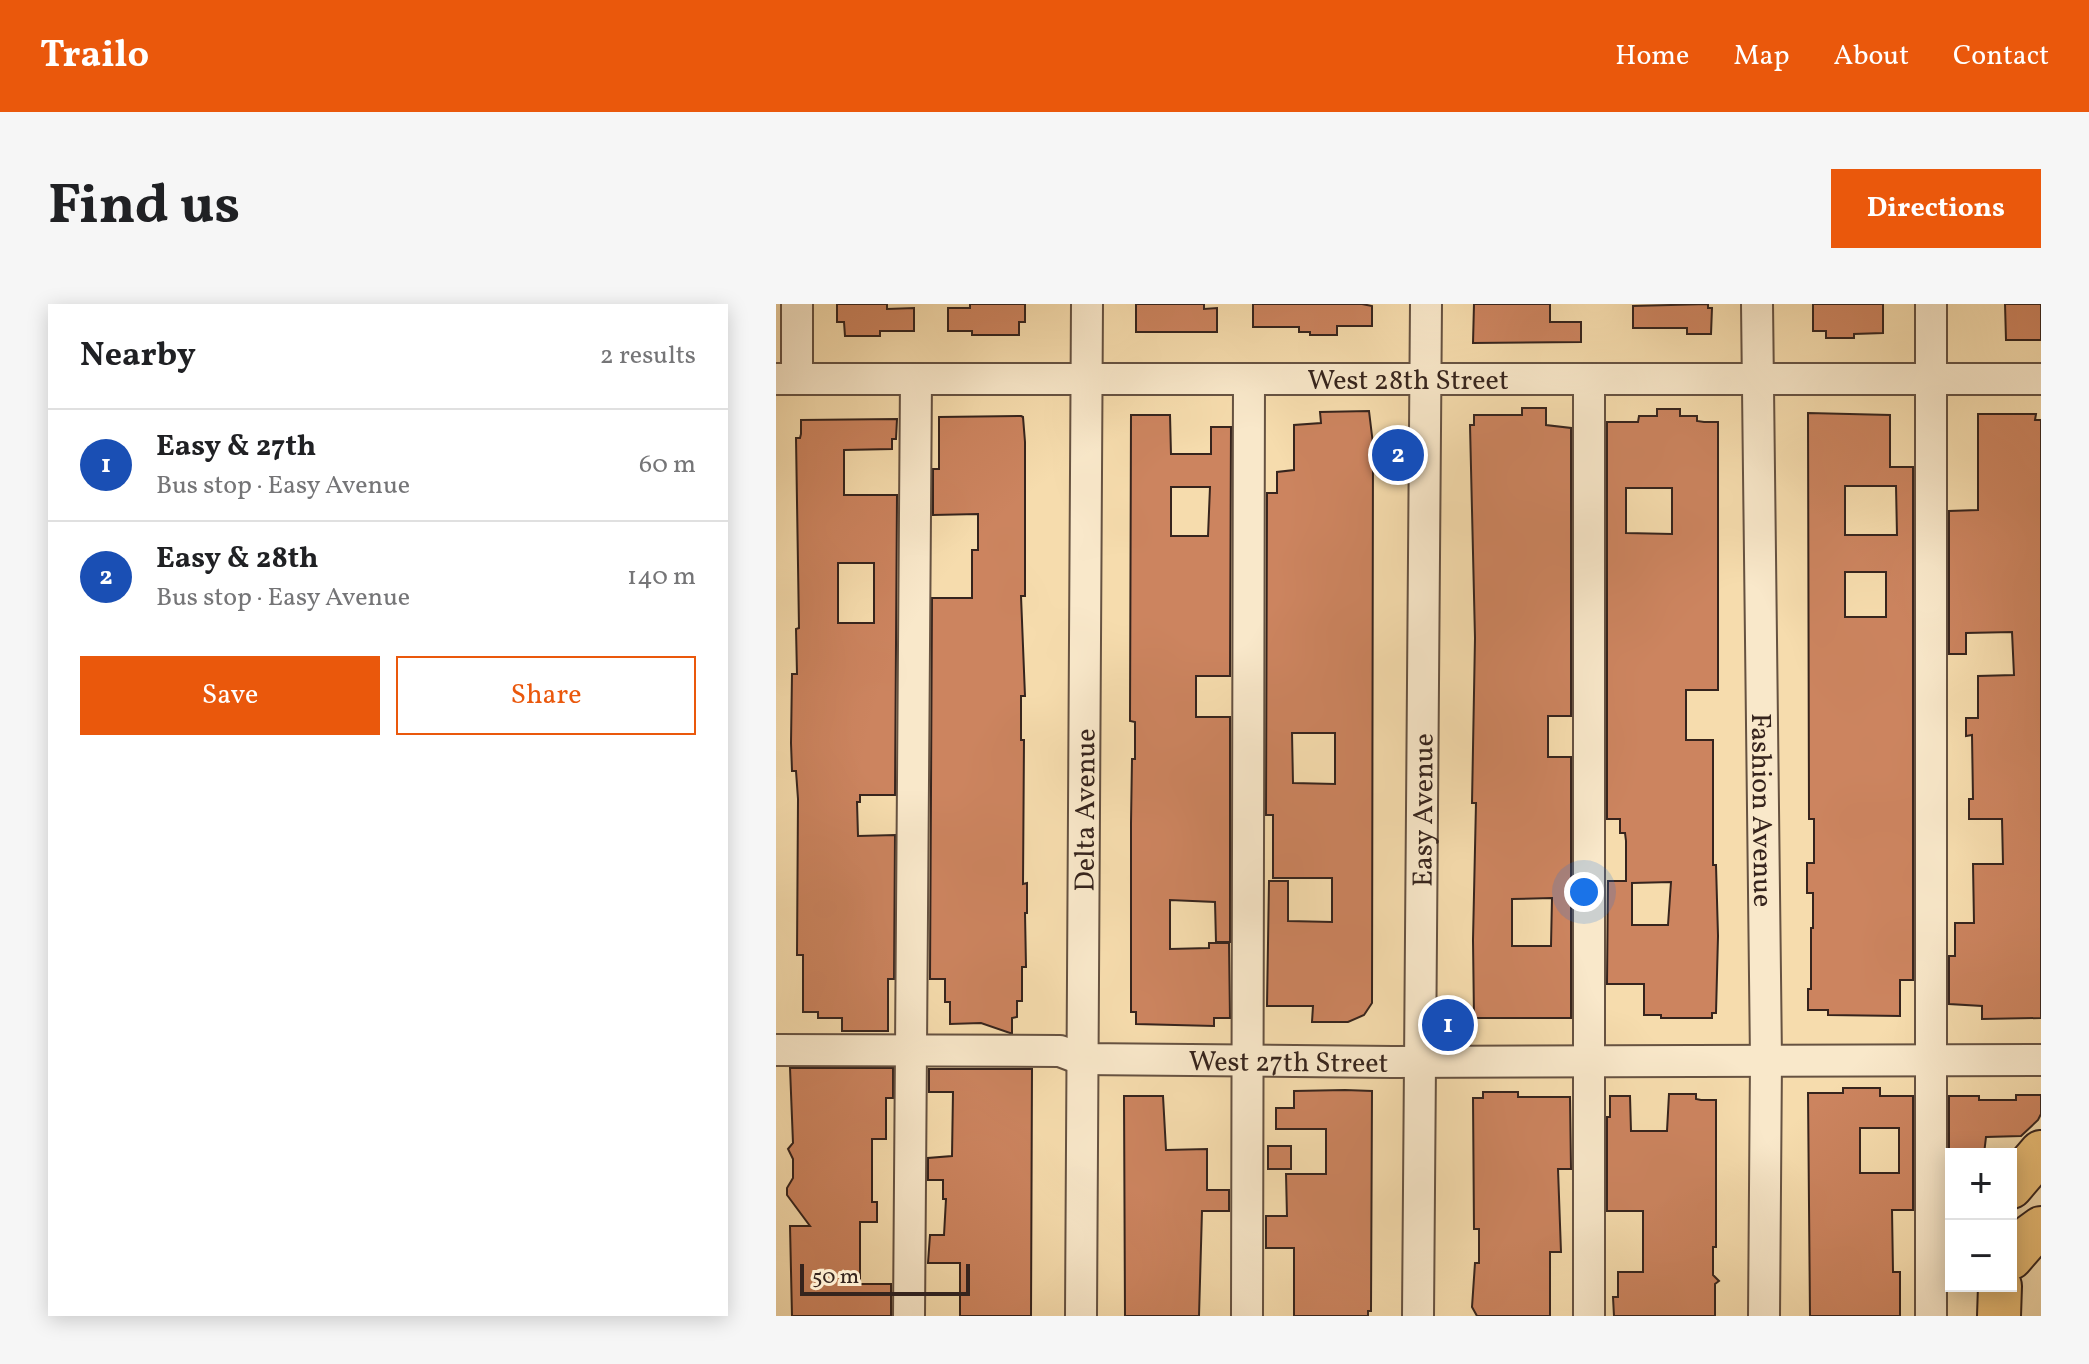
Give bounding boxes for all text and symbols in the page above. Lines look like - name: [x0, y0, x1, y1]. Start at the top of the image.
- text: Trailo: [40, 30, 149, 83]
- text: Home: [1615, 37, 1689, 76]
- text: Map: [1733, 37, 1789, 76]
- text: About: [1833, 37, 1909, 76]
- text: Contact: [1953, 37, 2049, 76]
- text: Find us: [48, 169, 240, 247]
- button: Directions: [1831, 169, 2041, 248]
- text: Nearby: [80, 333, 196, 380]
- text: 2 results: [600, 338, 696, 374]
- street label: West 28th Street: [1307, 362, 1509, 401]
- pin: 2: [1372, 425, 1424, 485]
- text: Easy & 27th: [156, 426, 316, 468]
- text: 1: [101, 447, 111, 483]
- text: 60 m: [639, 447, 696, 483]
- text: Bus stop · Easy Avenue: [156, 468, 410, 504]
- text: Easy & 28th: [156, 538, 319, 580]
- text: 2: [99, 559, 113, 595]
- text: 140 m: [627, 559, 696, 595]
- text: Bus stop · Easy Avenue: [156, 580, 410, 616]
- button: Save: [80, 656, 380, 735]
- button: Share: [396, 656, 696, 735]
- street label: Fashion Avenue: [1740, 713, 1781, 907]
- street label: Delta Avenue: [1067, 728, 1106, 892]
- street label: Easy Avenue: [1404, 733, 1445, 887]
- your location: [1564, 872, 1604, 912]
- pin: 1: [1422, 995, 1474, 1055]
- street label: West 27th Street: [1188, 1043, 1389, 1084]
- map controls: [1945, 1148, 2017, 1292]
- button: +: [1945, 1148, 2017, 1220]
- button: −: [1945, 1220, 2017, 1292]
- scale bar: [800, 1260, 970, 1296]
- text: 50 m: [812, 1262, 859, 1293]

